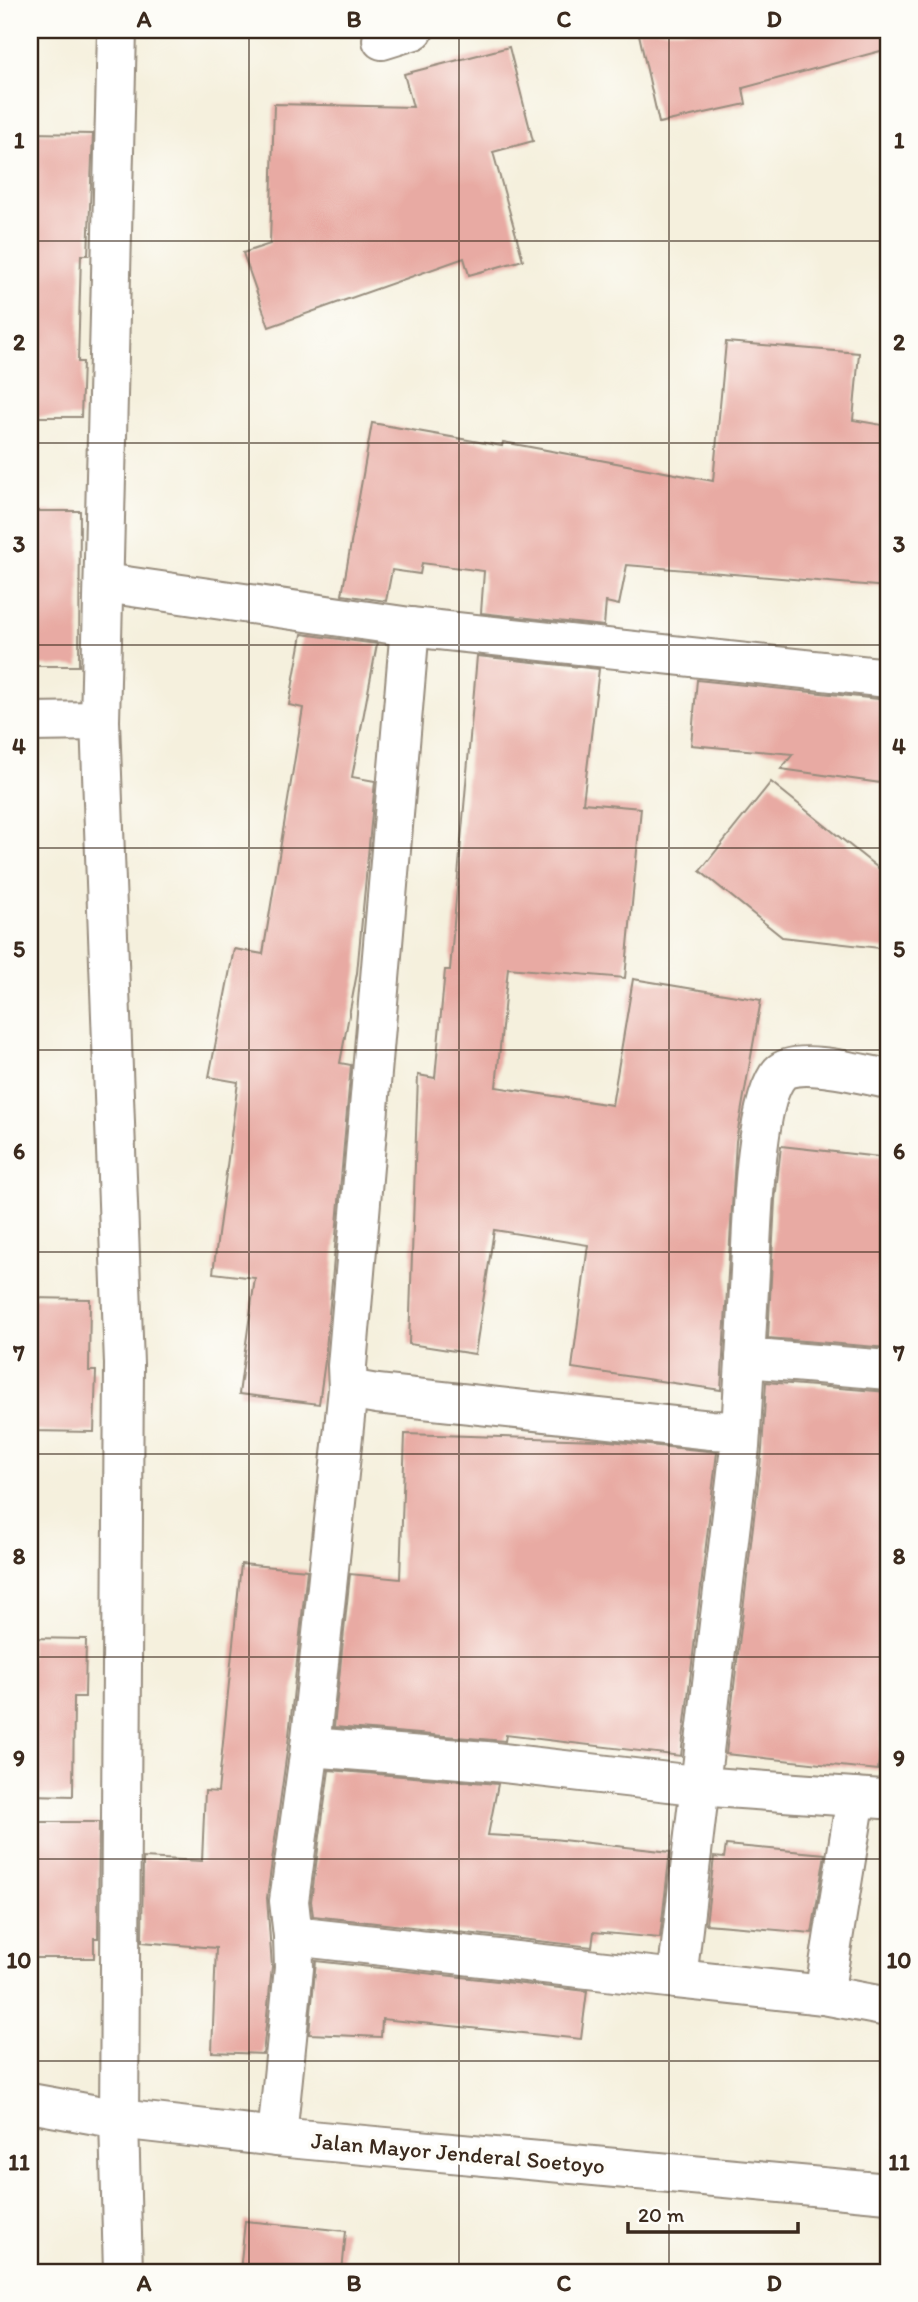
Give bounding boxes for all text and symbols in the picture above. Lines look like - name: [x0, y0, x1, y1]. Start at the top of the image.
- text: A: [136, 5, 152, 33]
- text: B: [347, 5, 362, 33]
- text: C: [557, 5, 572, 33]
- text: D: [766, 5, 782, 33]
- text: 1: [14, 126, 25, 154]
- text: 1: [894, 126, 905, 154]
- text: 2: [13, 328, 26, 356]
- text: 2: [893, 328, 906, 356]
- text: 3: [13, 530, 26, 558]
- text: 3: [893, 530, 906, 558]
- text: 4: [12, 732, 26, 760]
- text: 4: [892, 732, 906, 760]
- text: 5: [13, 935, 25, 963]
- text: 5: [893, 935, 905, 963]
- text: 6: [13, 1137, 25, 1165]
- text: 6: [893, 1137, 905, 1165]
- text: 7: [12, 1339, 25, 1367]
- text: 7: [892, 1339, 905, 1367]
- text: 8: [13, 1542, 26, 1570]
- text: 8: [893, 1542, 906, 1570]
- text: 9: [13, 1744, 25, 1772]
- text: 9: [893, 1744, 905, 1772]
- text: 10: [7, 1946, 31, 1974]
- text: 10: [887, 1946, 911, 1974]
- street label: Jalan Mayor Jenderal Soetoyo: [310, 2126, 606, 2180]
- text: 11: [8, 2148, 30, 2176]
- text: 11: [888, 2148, 910, 2176]
- scale bar: [628, 2190, 797, 2234]
- text: 20 m: [638, 2202, 685, 2227]
- text: A: [136, 2269, 152, 2297]
- text: B: [347, 2269, 362, 2297]
- text: C: [557, 2269, 572, 2297]
- text: D: [766, 2269, 782, 2297]

